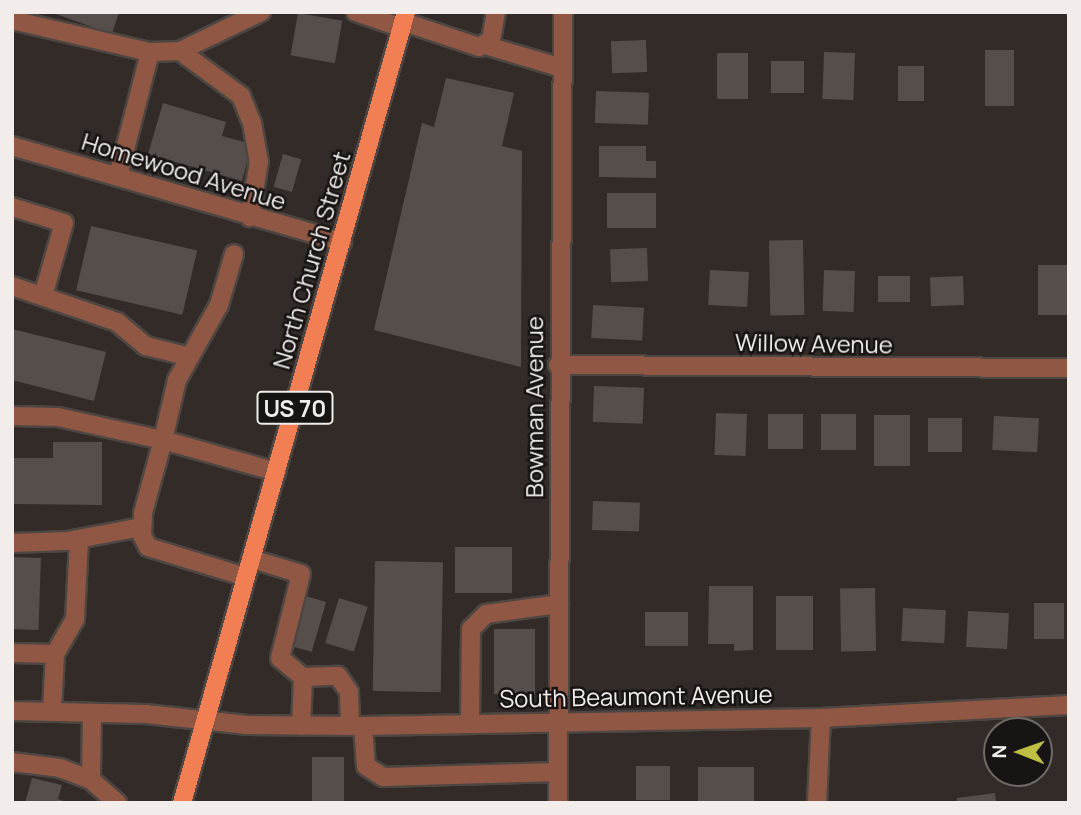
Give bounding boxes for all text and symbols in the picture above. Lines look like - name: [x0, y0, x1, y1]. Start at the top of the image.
- street label: Homewood Avenue: [78, 126, 290, 216]
- street label: North Church Street: [266, 148, 356, 372]
- street label: Bowman Avenue: [520, 316, 548, 498]
- street label: Willow Avenue: [735, 327, 893, 359]
- road number: US 70: [256, 388, 334, 428]
- street label: South Beaumont Avenue: [499, 679, 773, 713]
- north arrow: [983, 717, 1053, 787]
- text: N: [986, 745, 1012, 759]

